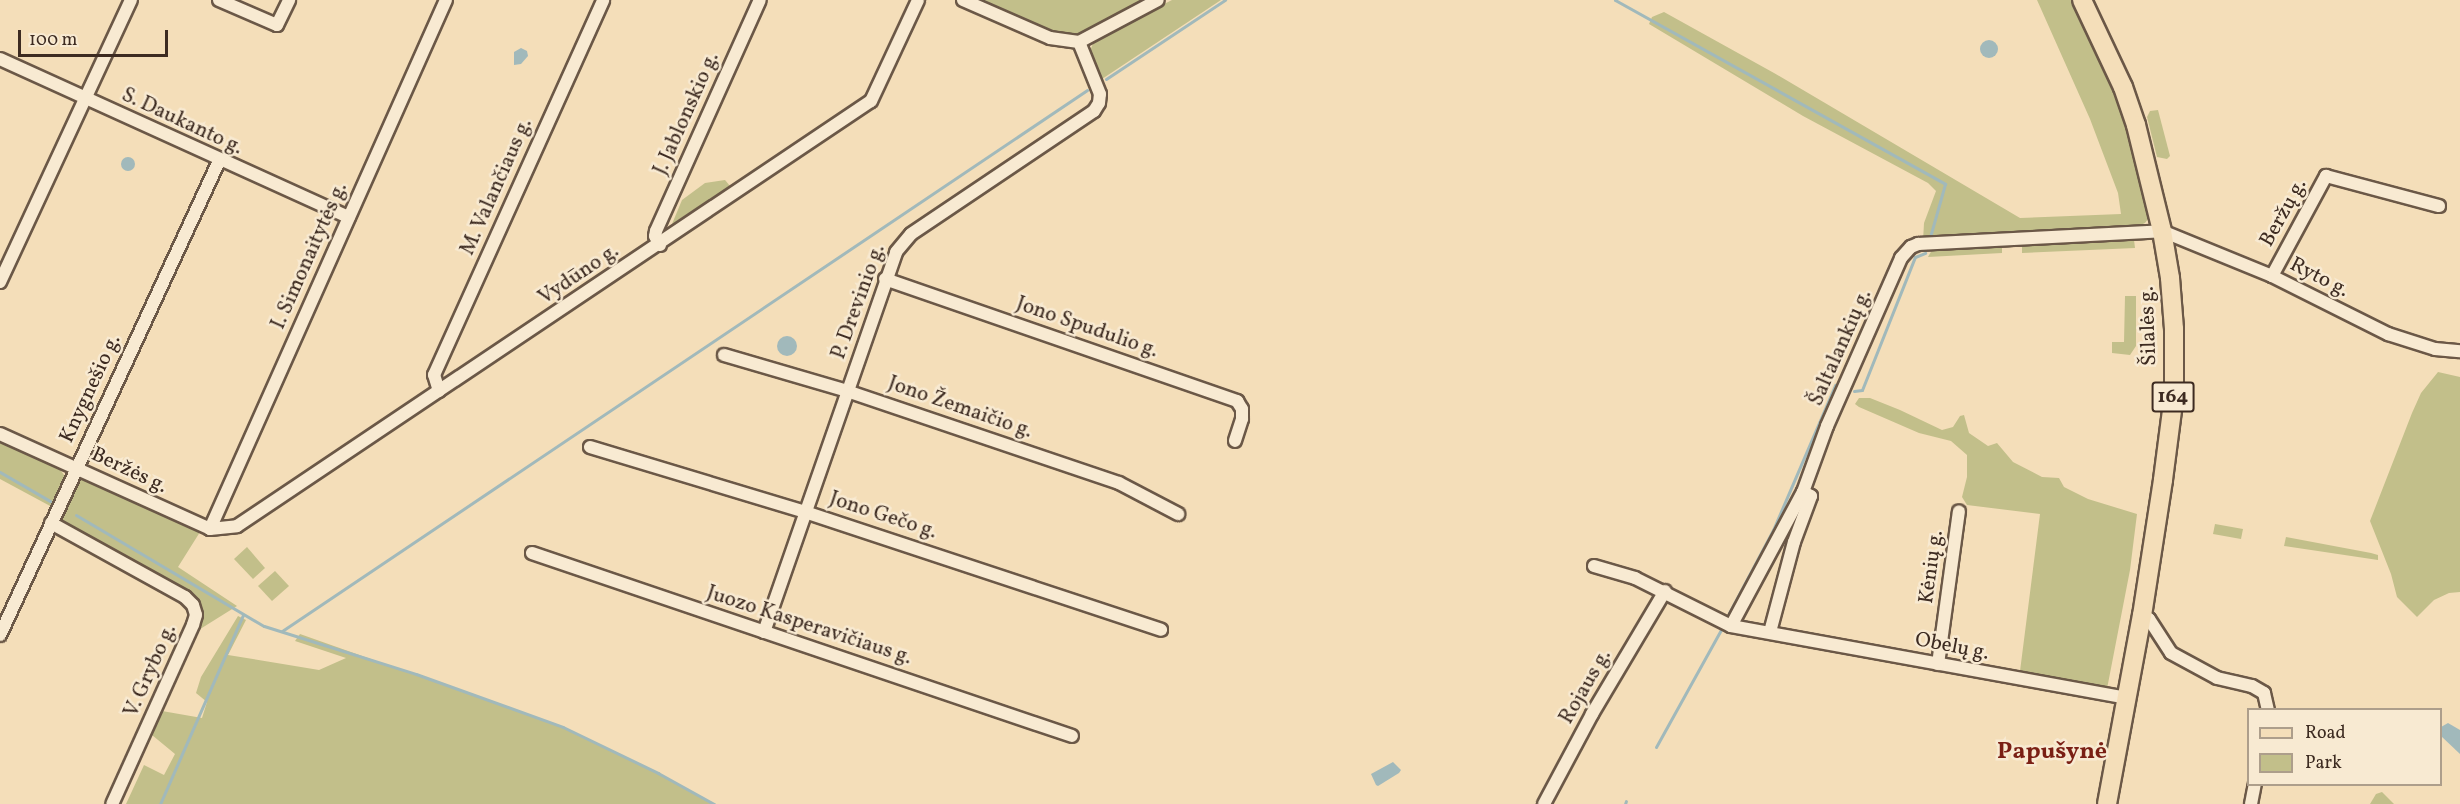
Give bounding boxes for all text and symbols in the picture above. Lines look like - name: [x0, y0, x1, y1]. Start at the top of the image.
- scale bar: [21, 18, 171, 56]
- text: 100 m: [29, 28, 78, 53]
- street label: J. Jablonskio g.: [649, 49, 725, 179]
- street label: S. Daukanto g.: [117, 83, 247, 161]
- street label: M. Valančiaus g.: [455, 114, 539, 260]
- street label: Beržų g.: [2255, 174, 2313, 252]
- street label: I. Simonaitytės g.: [266, 179, 354, 333]
- street label: Vydūno g.: [534, 239, 624, 311]
- street label: P. Drevinio g.: [827, 241, 891, 363]
- street label: Ryto g.: [2285, 252, 2353, 304]
- street label: Šaltalankių g.: [1804, 286, 1878, 410]
- street label: Šilalės g.: [2135, 286, 2163, 366]
- street label: Jono Spudulio g.: [1013, 292, 1161, 364]
- street label: Knygnešio g.: [55, 331, 127, 447]
- street label: Jono Žemaičio g.: [884, 371, 1036, 445]
- road number: 164: [2150, 380, 2196, 414]
- street label: Beržės g.: [87, 442, 171, 500]
- street label: Jono Gečo g.: [826, 487, 940, 545]
- street label: Kėnių g.: [1914, 529, 1950, 605]
- street label: Juozo Kasperavičiaus g.: [703, 581, 915, 671]
- street label: V. Grybo g.: [119, 621, 183, 721]
- street label: Obelų g.: [1913, 627, 1991, 667]
- street label: Rojaus g.: [1555, 645, 1617, 729]
- legend: [2247, 708, 2442, 786]
- text: Road: [2305, 721, 2346, 746]
- district label: Papušynė: [1997, 739, 2107, 767]
- text: Park: [2305, 751, 2342, 776]

